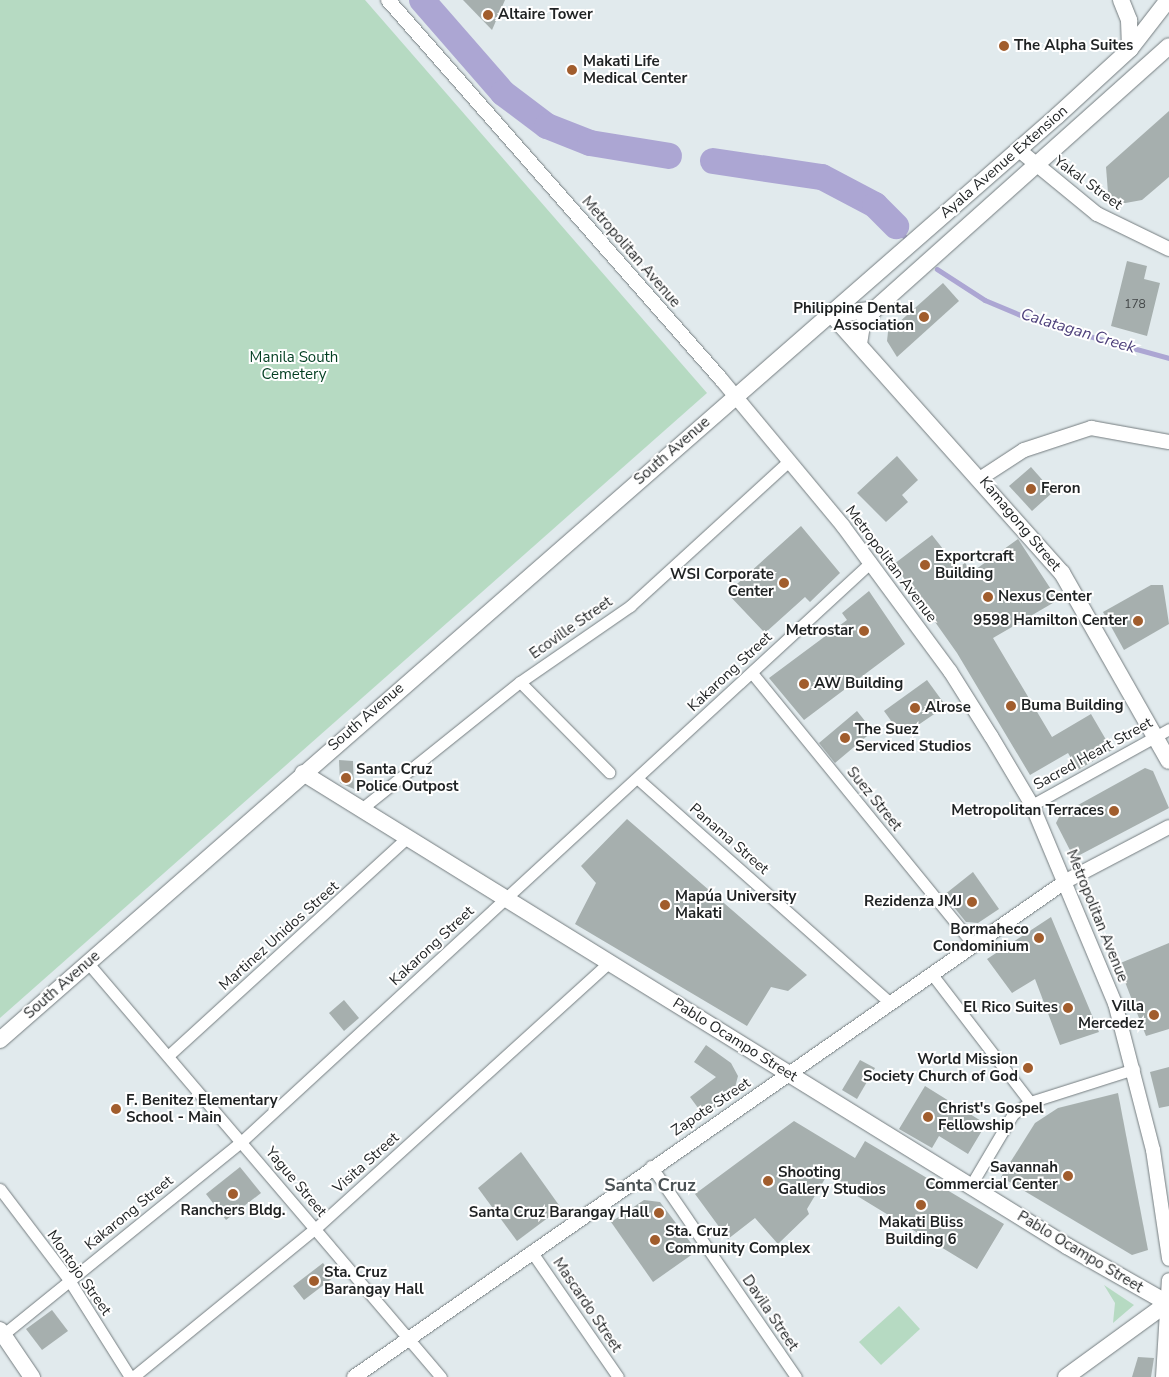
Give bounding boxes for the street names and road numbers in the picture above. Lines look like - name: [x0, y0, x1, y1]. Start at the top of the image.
- street label: Ayala Avenue Extension: [937, 102, 1071, 222]
- street label: Yakal Street: [1050, 152, 1126, 214]
- street label: Metropolitan Avenue: [578, 193, 684, 311]
- street label: South Avenue: [630, 413, 714, 489]
- street label: Kamagong Street: [975, 473, 1065, 575]
- street label: Metropolitan Avenue: [841, 502, 941, 626]
- street label: Ecoville Street: [526, 593, 616, 663]
- street label: Kakarong Street: [684, 628, 776, 716]
- street label: South Avenue: [324, 679, 408, 755]
- street label: Sacred Heart Street: [1030, 714, 1156, 794]
- street label: Suez Street: [843, 763, 905, 835]
- street label: Panama Street: [686, 800, 772, 878]
- street label: Metropolitan Avenue: [1062, 847, 1132, 985]
- street label: Martinez Unidos Street: [216, 878, 342, 994]
- street label: Kakarong Street: [386, 902, 478, 990]
- street label: South Avenue: [20, 947, 104, 1023]
- street label: Pablo Ocampo Street: [669, 994, 801, 1086]
- street label: Zapote Street: [668, 1074, 754, 1140]
- street label: Visita Street: [329, 1129, 403, 1197]
- street label: Yague Street: [262, 1143, 330, 1221]
- street label: Kakarong Street: [81, 1172, 177, 1254]
- street label: Pablo Ocampo Street: [1014, 1207, 1146, 1297]
- street label: Montojo Street: [43, 1227, 115, 1319]
- street label: Mascardo Street: [549, 1254, 625, 1356]
- street label: Davila Street: [738, 1272, 802, 1354]

